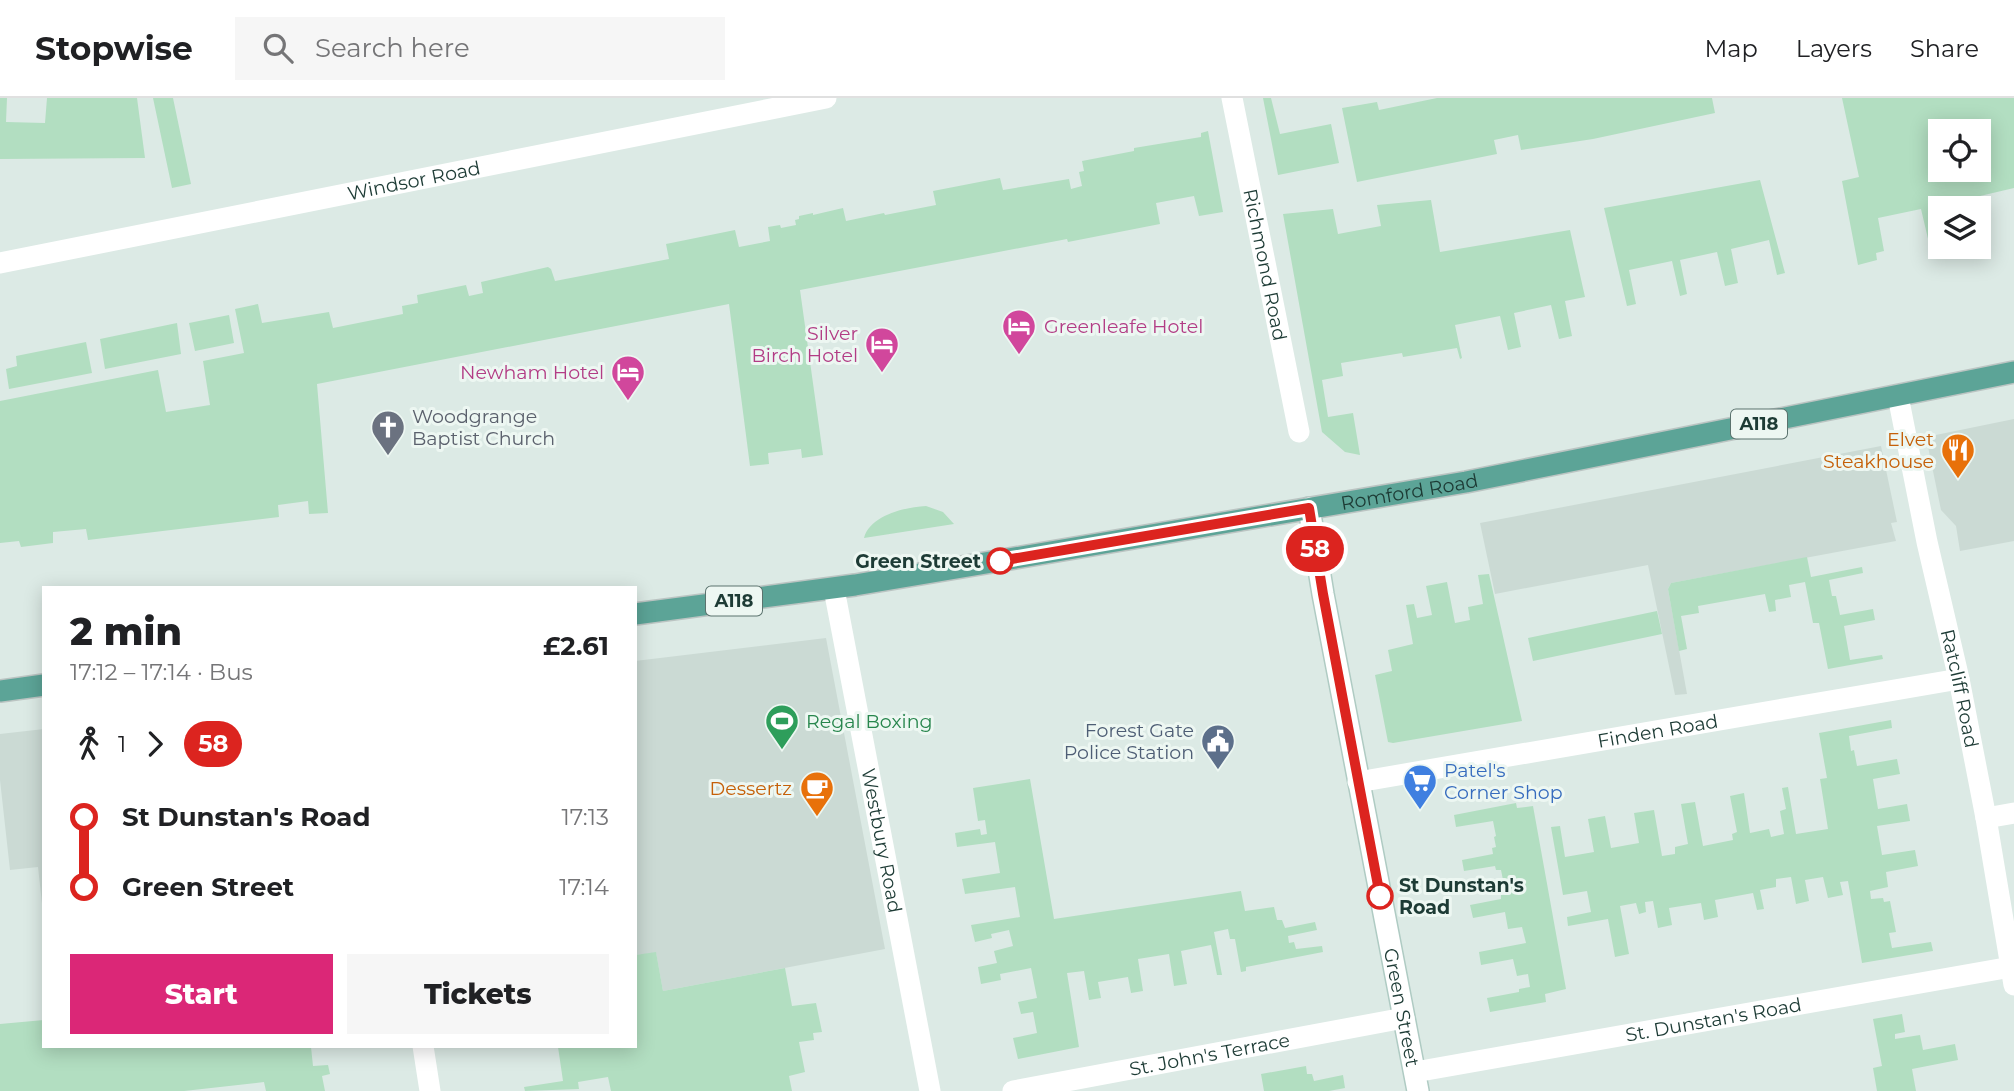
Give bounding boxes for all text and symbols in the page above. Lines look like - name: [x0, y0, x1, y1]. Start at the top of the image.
- search box: [235, 17, 725, 80]
- text: Stopwise: [35, 28, 193, 68]
- icon: search: [259, 29, 297, 67]
- text: Search here: [315, 32, 470, 64]
- text: Map: [1704, 34, 1758, 63]
- text: Layers: [1796, 34, 1872, 63]
- text: Share: [1910, 34, 1979, 63]
- map controls: [1928, 119, 1991, 259]
- button: locate: [1928, 119, 1991, 182]
- street label: Windsor Road: [345, 156, 482, 205]
- street label: Richmond Road: [1238, 187, 1291, 343]
- button: layers: [1928, 196, 1991, 259]
- hotel icon: Greenleafe Hotel: [1000, 307, 1038, 356]
- place label: Greenleafe Hotel: [1044, 315, 1203, 338]
- place label: Silver Birch Hotel: [752, 322, 858, 367]
- hotel icon: Silver Birch Hotel: [863, 325, 901, 374]
- hotel icon: Newham Hotel: [609, 353, 647, 402]
- place label: Newham Hotel: [460, 361, 604, 384]
- place label: Woodgrange Baptist Church: [412, 405, 555, 450]
- church icon: Woodgrange Baptist Church: [369, 408, 407, 457]
- road number: A118: [1731, 410, 1787, 438]
- place label: Elvet Steakhouse: [1823, 428, 1934, 473]
- restaurant icon: Elvet Steakhouse: [1939, 431, 1977, 480]
- street label: Romford Road: [1339, 469, 1480, 515]
- line badge: 58: [1284, 526, 1346, 572]
- text: 58: [1300, 534, 1330, 563]
- marker: Green Street: [987, 548, 1013, 574]
- place label: Green Street: [855, 550, 981, 573]
- road number: A118: [706, 587, 762, 616]
- text: 2 min: [70, 608, 182, 655]
- street label: Ratcliff Road: [1936, 627, 1983, 750]
- text: £2.61: [543, 630, 609, 662]
- text: 17:12 – 17:14 · Bus: [70, 658, 253, 686]
- sports icon: Regal Boxing: [763, 702, 801, 751]
- place label: Regal Boxing: [806, 710, 933, 733]
- street label: Finden Road: [1596, 710, 1720, 753]
- place label: Forest Gate Police Station: [1064, 719, 1194, 764]
- public building icon: Forest Gate Police Station: [1199, 722, 1237, 771]
- icon: walk: [70, 725, 108, 763]
- icon: forward: [136, 725, 174, 763]
- text: 58: [198, 729, 228, 758]
- text: 1: [118, 730, 126, 758]
- place label: Patel's Corner Shop: [1444, 759, 1563, 804]
- supermarket icon: Patel's Corner Shop: [1401, 762, 1439, 811]
- street label: Westbury Road: [857, 766, 907, 915]
- cafe icon: Dessertz: [798, 769, 836, 818]
- place label: Dessertz: [709, 777, 792, 800]
- text: St Dunstan's Road: [122, 801, 370, 833]
- text: 17:13: [561, 803, 609, 831]
- text: Green Street: [122, 871, 294, 903]
- text: 17:14: [559, 873, 609, 901]
- place label: St Dunstan's Road: [1399, 874, 1524, 919]
- marker: St Dunstan's Road: [1367, 883, 1393, 909]
- street label: Green Street: [1379, 946, 1424, 1069]
- button: Start: [70, 954, 333, 1034]
- button: Tickets: [347, 954, 609, 1034]
- street label: St. Dunstan's Road: [1624, 993, 1803, 1047]
- street label: St. John's Terrace: [1128, 1029, 1292, 1081]

